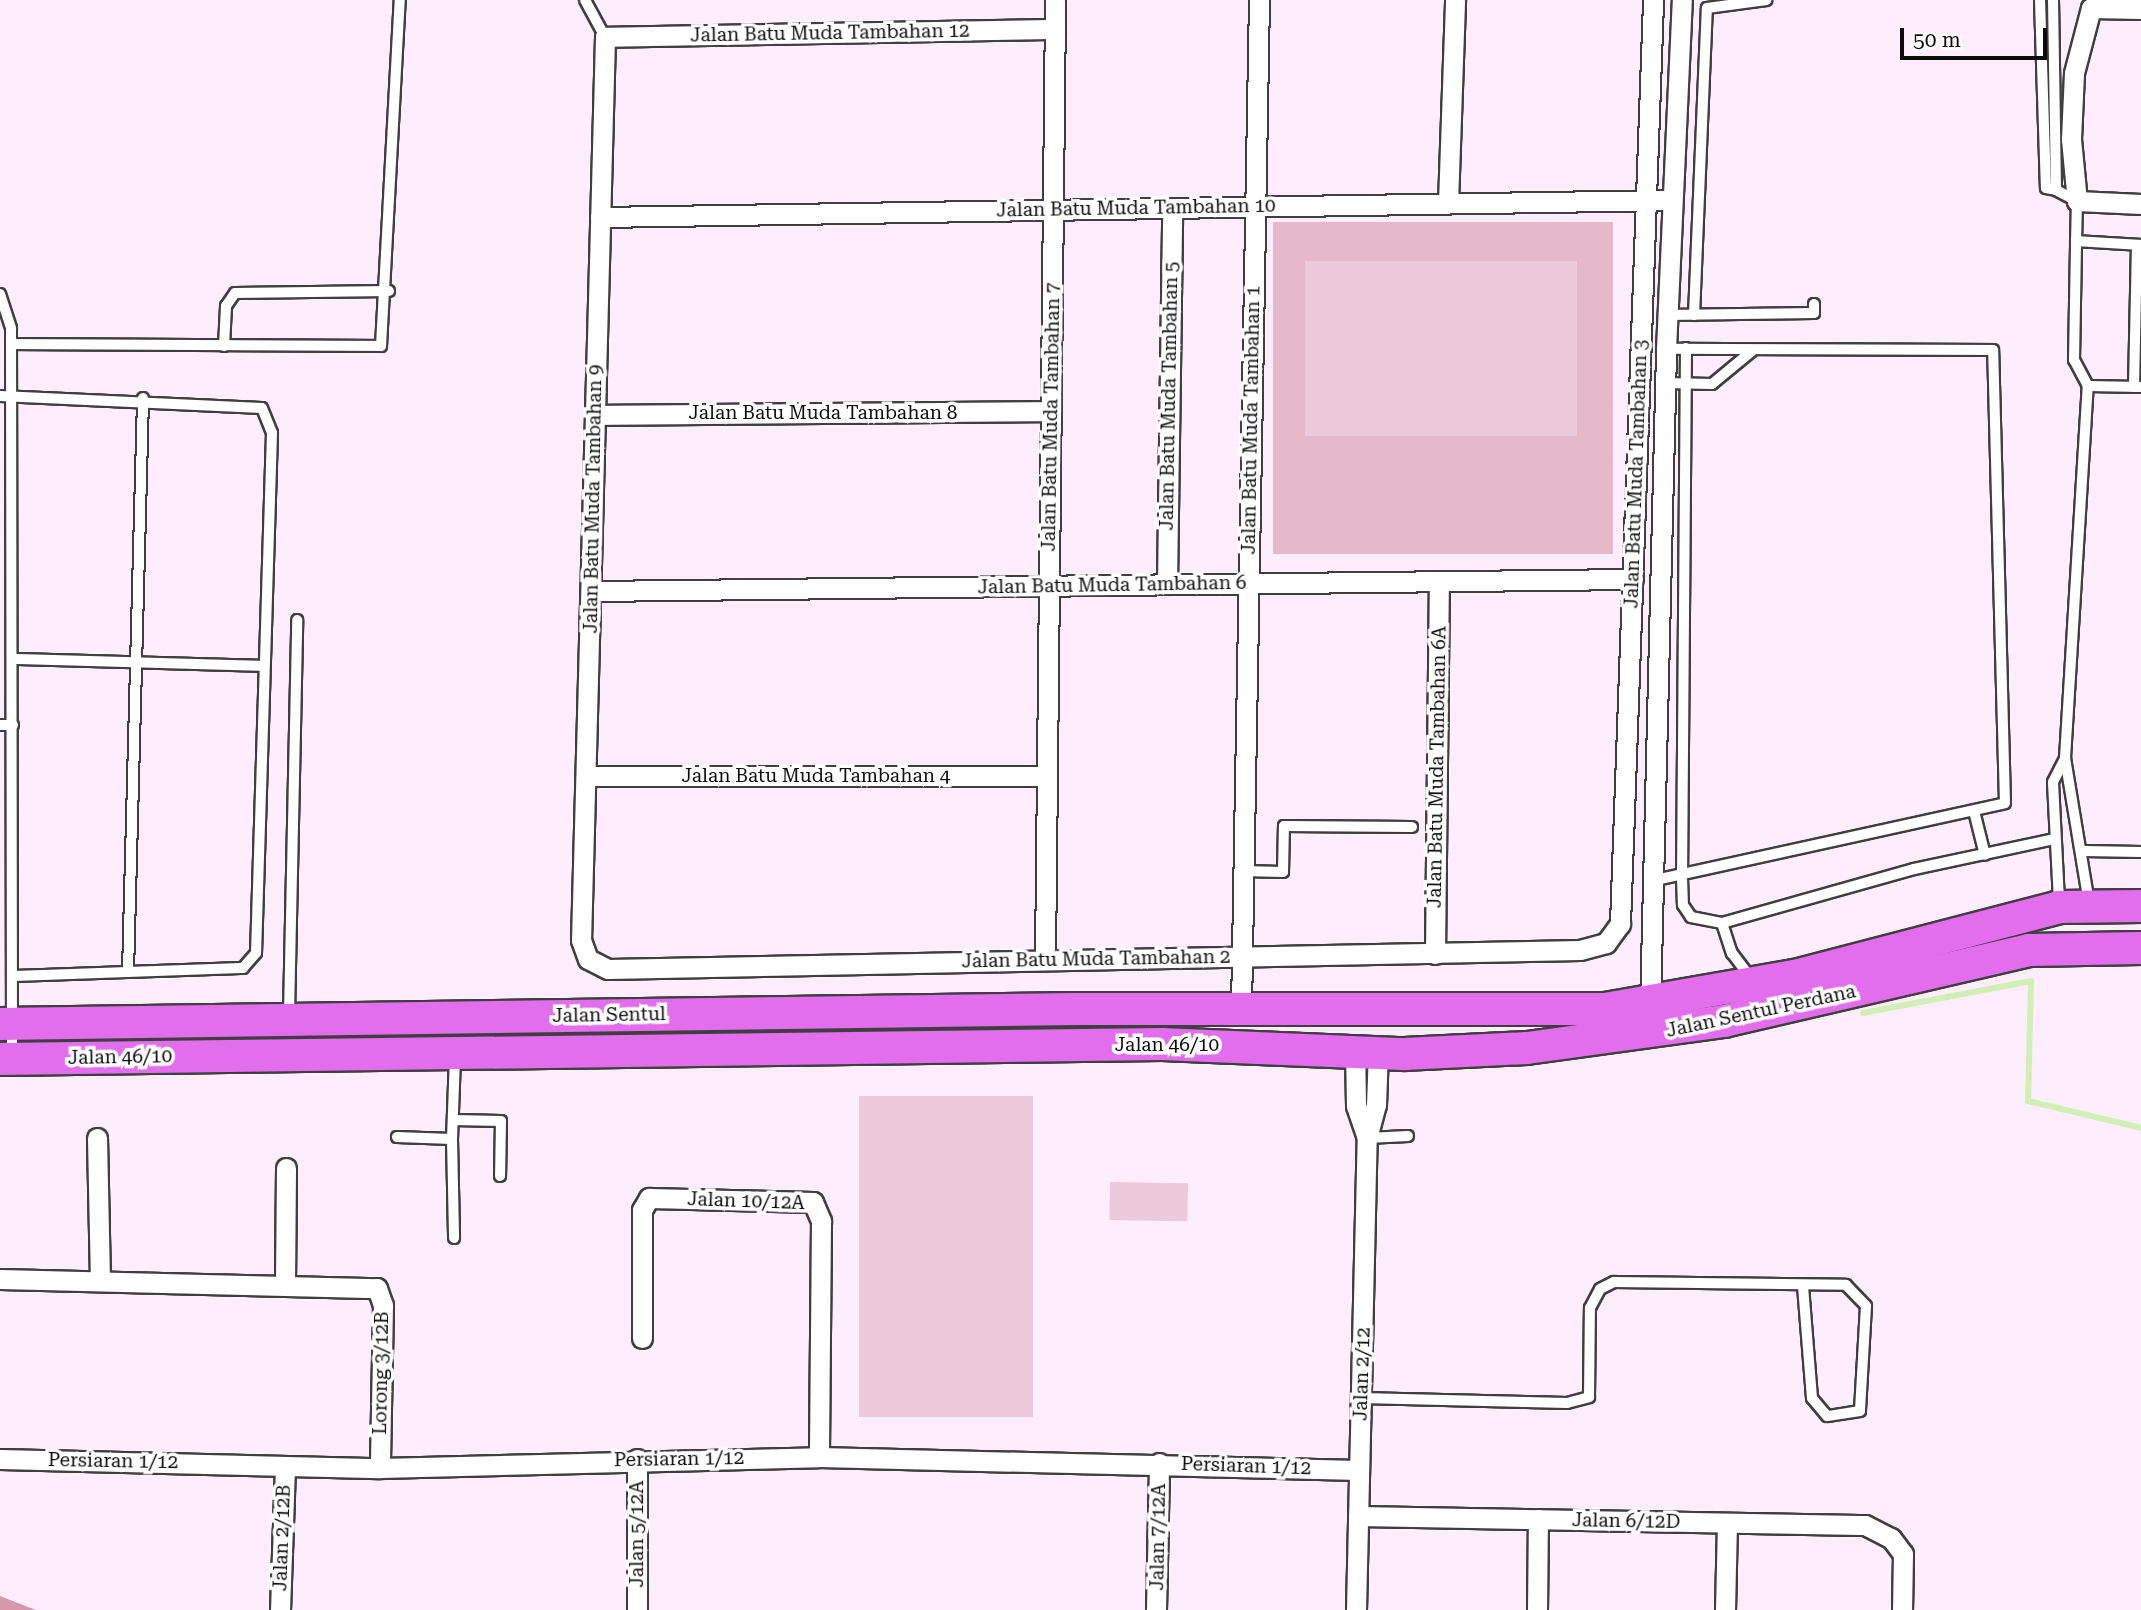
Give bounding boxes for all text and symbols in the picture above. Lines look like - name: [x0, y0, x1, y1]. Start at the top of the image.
- scale bar: [1903, 14, 2050, 58]
- street label: Jalan Batu Muda Tambahan 12: [690, 19, 970, 47]
- text: 50 m: [1913, 28, 1961, 52]
- street label: Jalan Batu Muda Tambahan 10: [996, 194, 1276, 222]
- street label: Jalan Batu Muda Tambahan 5: [1155, 261, 1183, 531]
- street label: Jalan Batu Muda Tambahan 7: [1037, 282, 1065, 552]
- street label: Jalan Batu Muda Tambahan 1: [1237, 285, 1265, 555]
- street label: Jalan Batu Muda Tambahan 3: [1620, 339, 1652, 609]
- street label: Jalan Batu Muda Tambahan 9: [579, 364, 607, 634]
- street label: Jalan Batu Muda Tambahan 8: [689, 402, 957, 424]
- street label: Jalan Batu Muda Tambahan 6: [977, 571, 1247, 599]
- street label: Jalan Batu Muda Tambahan 6A: [1423, 626, 1451, 908]
- street label: Jalan Batu Muda Tambahan 4: [682, 765, 950, 787]
- street label: Jalan Batu Muda Tambahan 2: [961, 945, 1231, 973]
- street label: Jalan Sentul Perdana: [1664, 980, 1858, 1042]
- street label: Jalan Sentul: [552, 1003, 666, 1027]
- street label: Jalan 46/10: [1115, 1034, 1219, 1056]
- street label: Jalan 46/10: [68, 1045, 172, 1069]
- street label: Jalan 10/12A: [687, 1188, 805, 1214]
- street label: Lorong 3/12B: [369, 1311, 393, 1435]
- street label: Jalan 2/12: [1349, 1327, 1375, 1421]
- street label: Persiaran 1/12: [614, 1446, 744, 1472]
- street label: Persiaran 1/12: [48, 1448, 178, 1474]
- street label: Persiaran 1/12: [1180, 1452, 1312, 1480]
- street label: Jalan 5/12A: [626, 1481, 648, 1587]
- street label: Jalan 7/12A: [1146, 1483, 1170, 1591]
- street label: Jalan 2/12B: [269, 1484, 295, 1592]
- street label: Jalan 6/12D: [1572, 1509, 1680, 1533]

